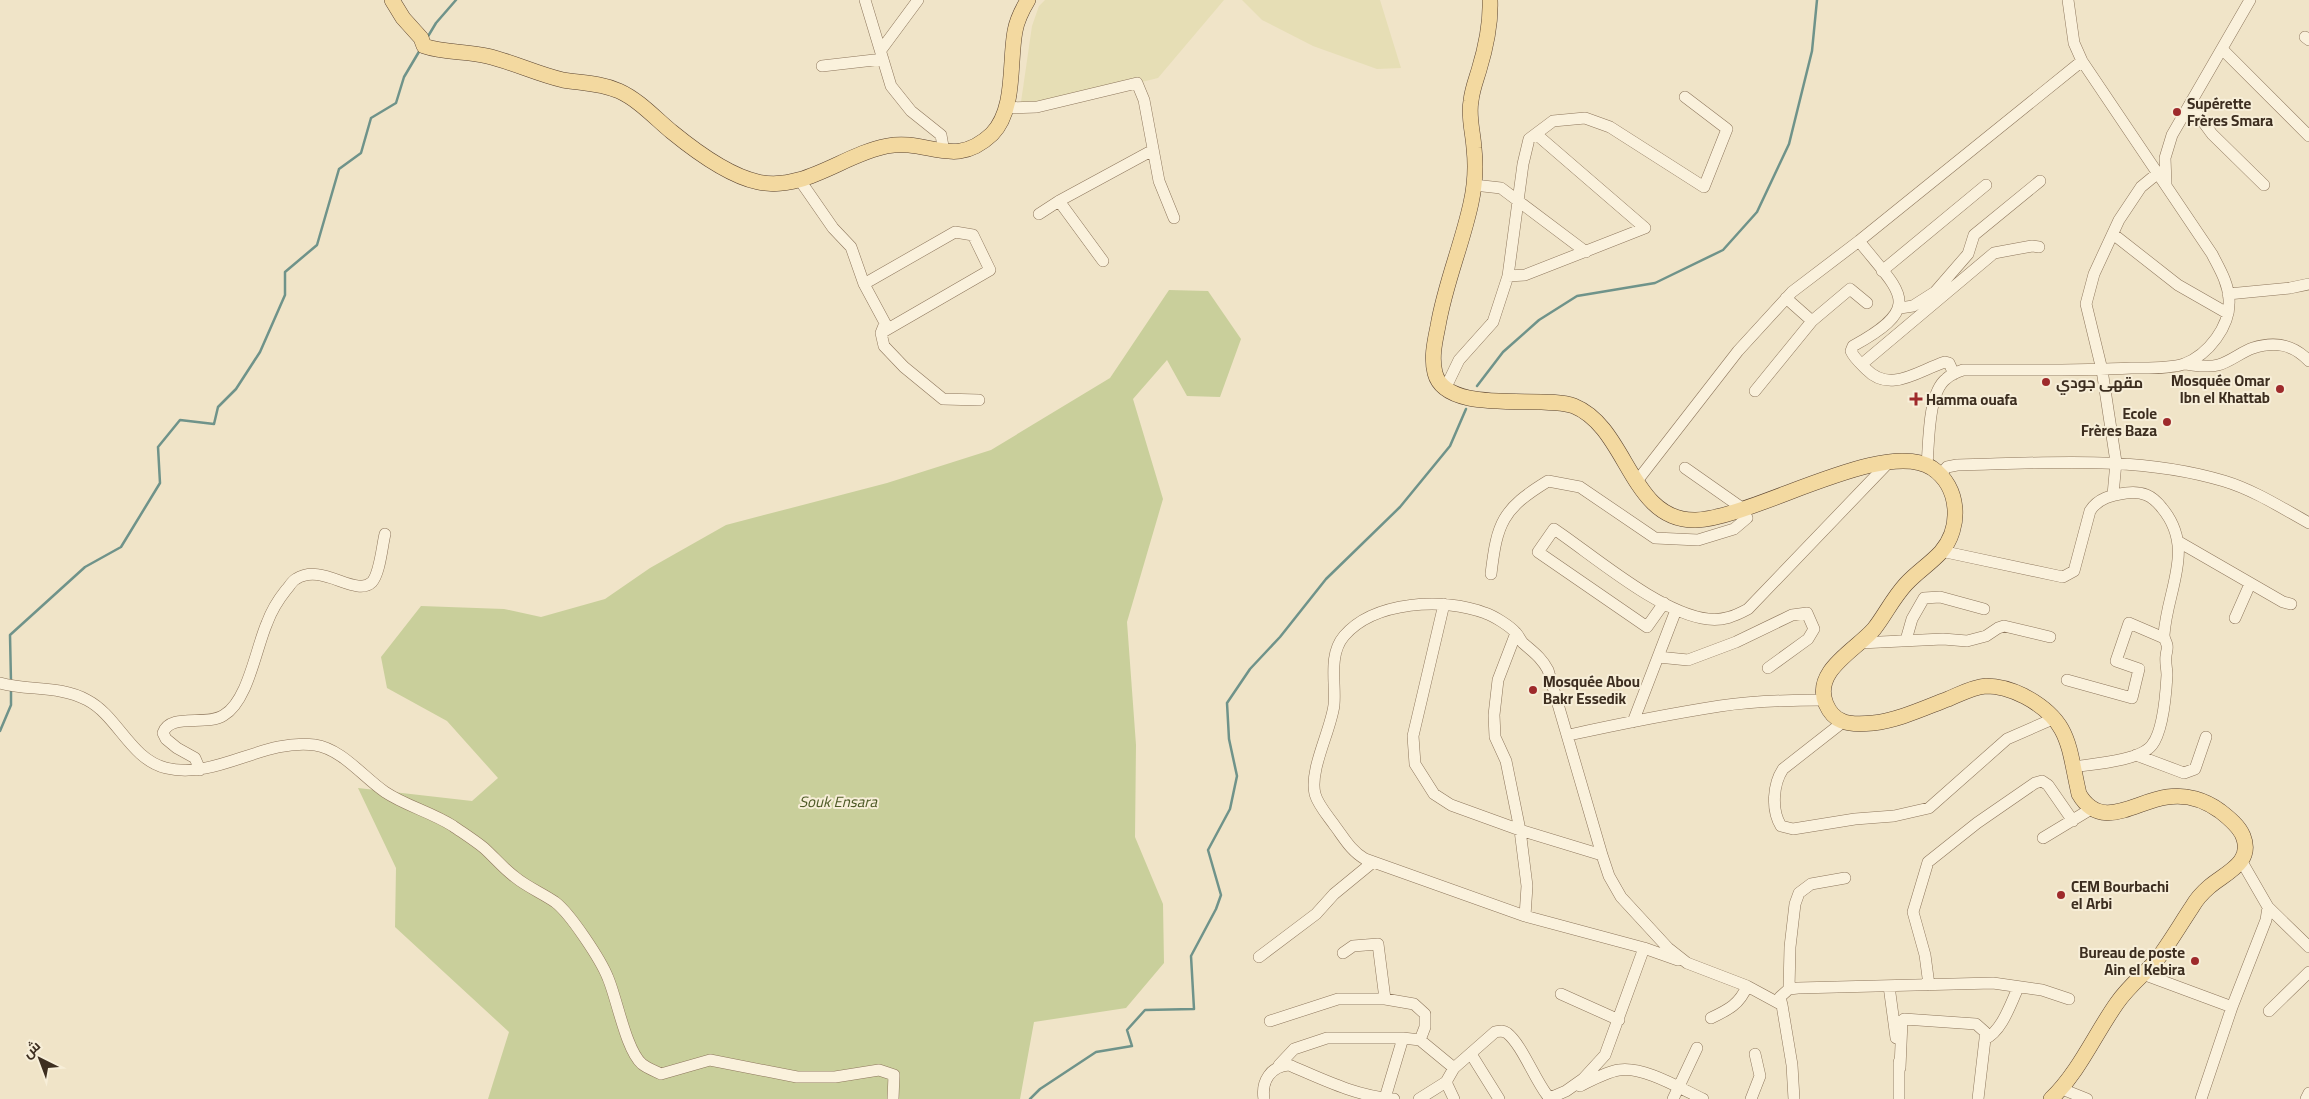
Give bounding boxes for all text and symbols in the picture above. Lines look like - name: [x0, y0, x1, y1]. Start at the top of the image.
- place label: Supérette Frères Smara: [2187, 89, 2273, 135]
- marker: Supérette Frères Smara: [2171, 106, 2183, 118]
- place label: Mosquée Omar Ibn el Khattab: [2171, 366, 2271, 412]
- place label: مقهى جودي: [2056, 368, 2143, 397]
- marker: مقهى جودي: [2040, 376, 2052, 388]
- marker: Mosquée Omar Ibn el Khattab: [2274, 383, 2286, 395]
- place label: Hamma ouafa: [1926, 385, 2018, 414]
- marker: Hamma ouafa: [1910, 393, 1922, 405]
- place label: Ecole Frères Baza: [2081, 399, 2157, 445]
- marker: Ecole Frères Baza: [2161, 416, 2173, 428]
- place label: Mosquée Abou Bakr Essedik: [1543, 667, 1640, 713]
- marker: Mosquée Abou Bakr Essedik: [1527, 684, 1539, 696]
- park label: Souk Ensara: [799, 787, 878, 816]
- place label: CEM Bourbachi el Arbi: [2071, 872, 2169, 918]
- marker: CEM Bourbachi el Arbi: [2055, 889, 2067, 901]
- place label: Bureau de poste Ain el Kebira: [2079, 938, 2185, 984]
- marker: Bureau de poste Ain el Kebira: [2189, 955, 2201, 967]
- north arrow: [15, 1034, 65, 1084]
- text: ش: [16, 1034, 47, 1065]

